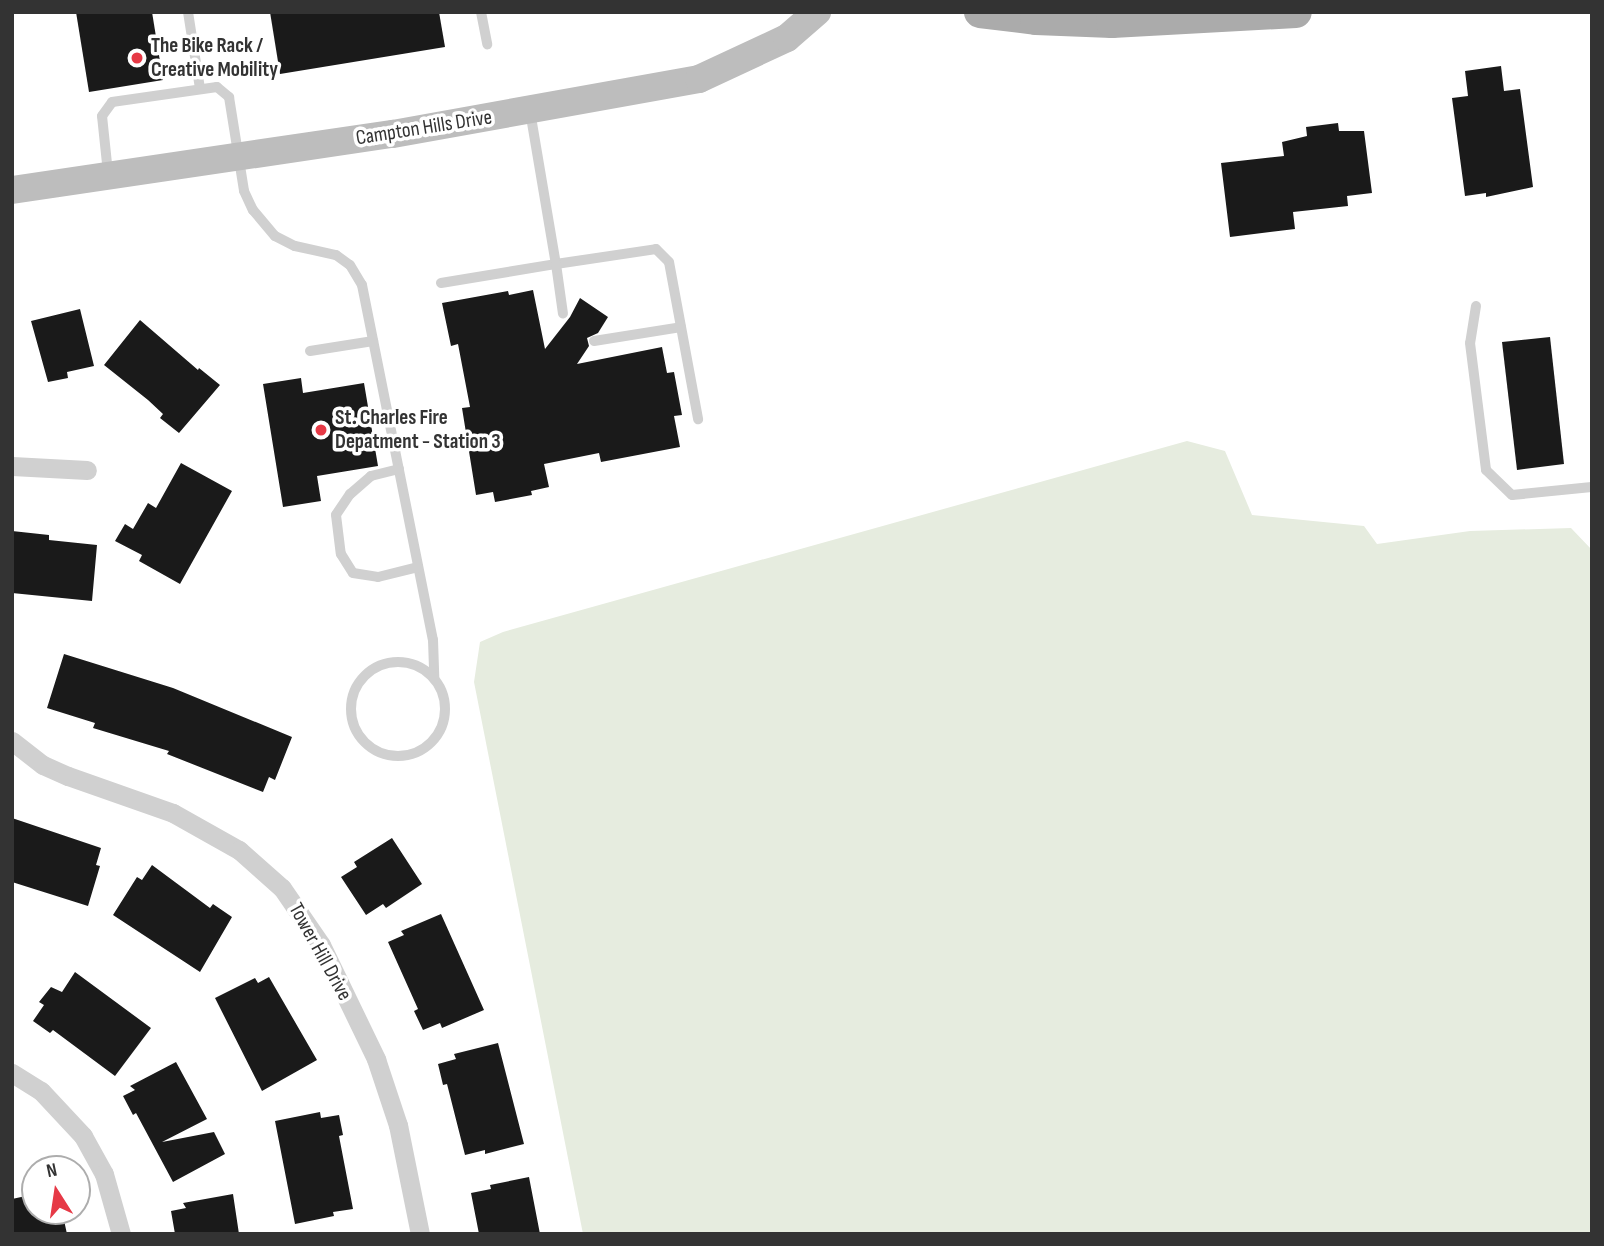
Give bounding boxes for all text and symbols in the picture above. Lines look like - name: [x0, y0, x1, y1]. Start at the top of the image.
- place label: The Bike Rack / Creative Mobility: [151, 33, 278, 83]
- marker: The Bike Rack / Creative Mobility: [129, 50, 145, 66]
- street label: Campton Hills Drive: [354, 105, 494, 151]
- place label: St. Charles Fire Depatment - Station 3: [335, 405, 501, 455]
- marker: St. Charles Fire Depatment - Station 3: [313, 422, 329, 438]
- street label: Tower Hill Drive: [283, 899, 357, 1005]
- north arrow: [21, 1155, 91, 1225]
- text: N: [45, 1159, 59, 1183]

